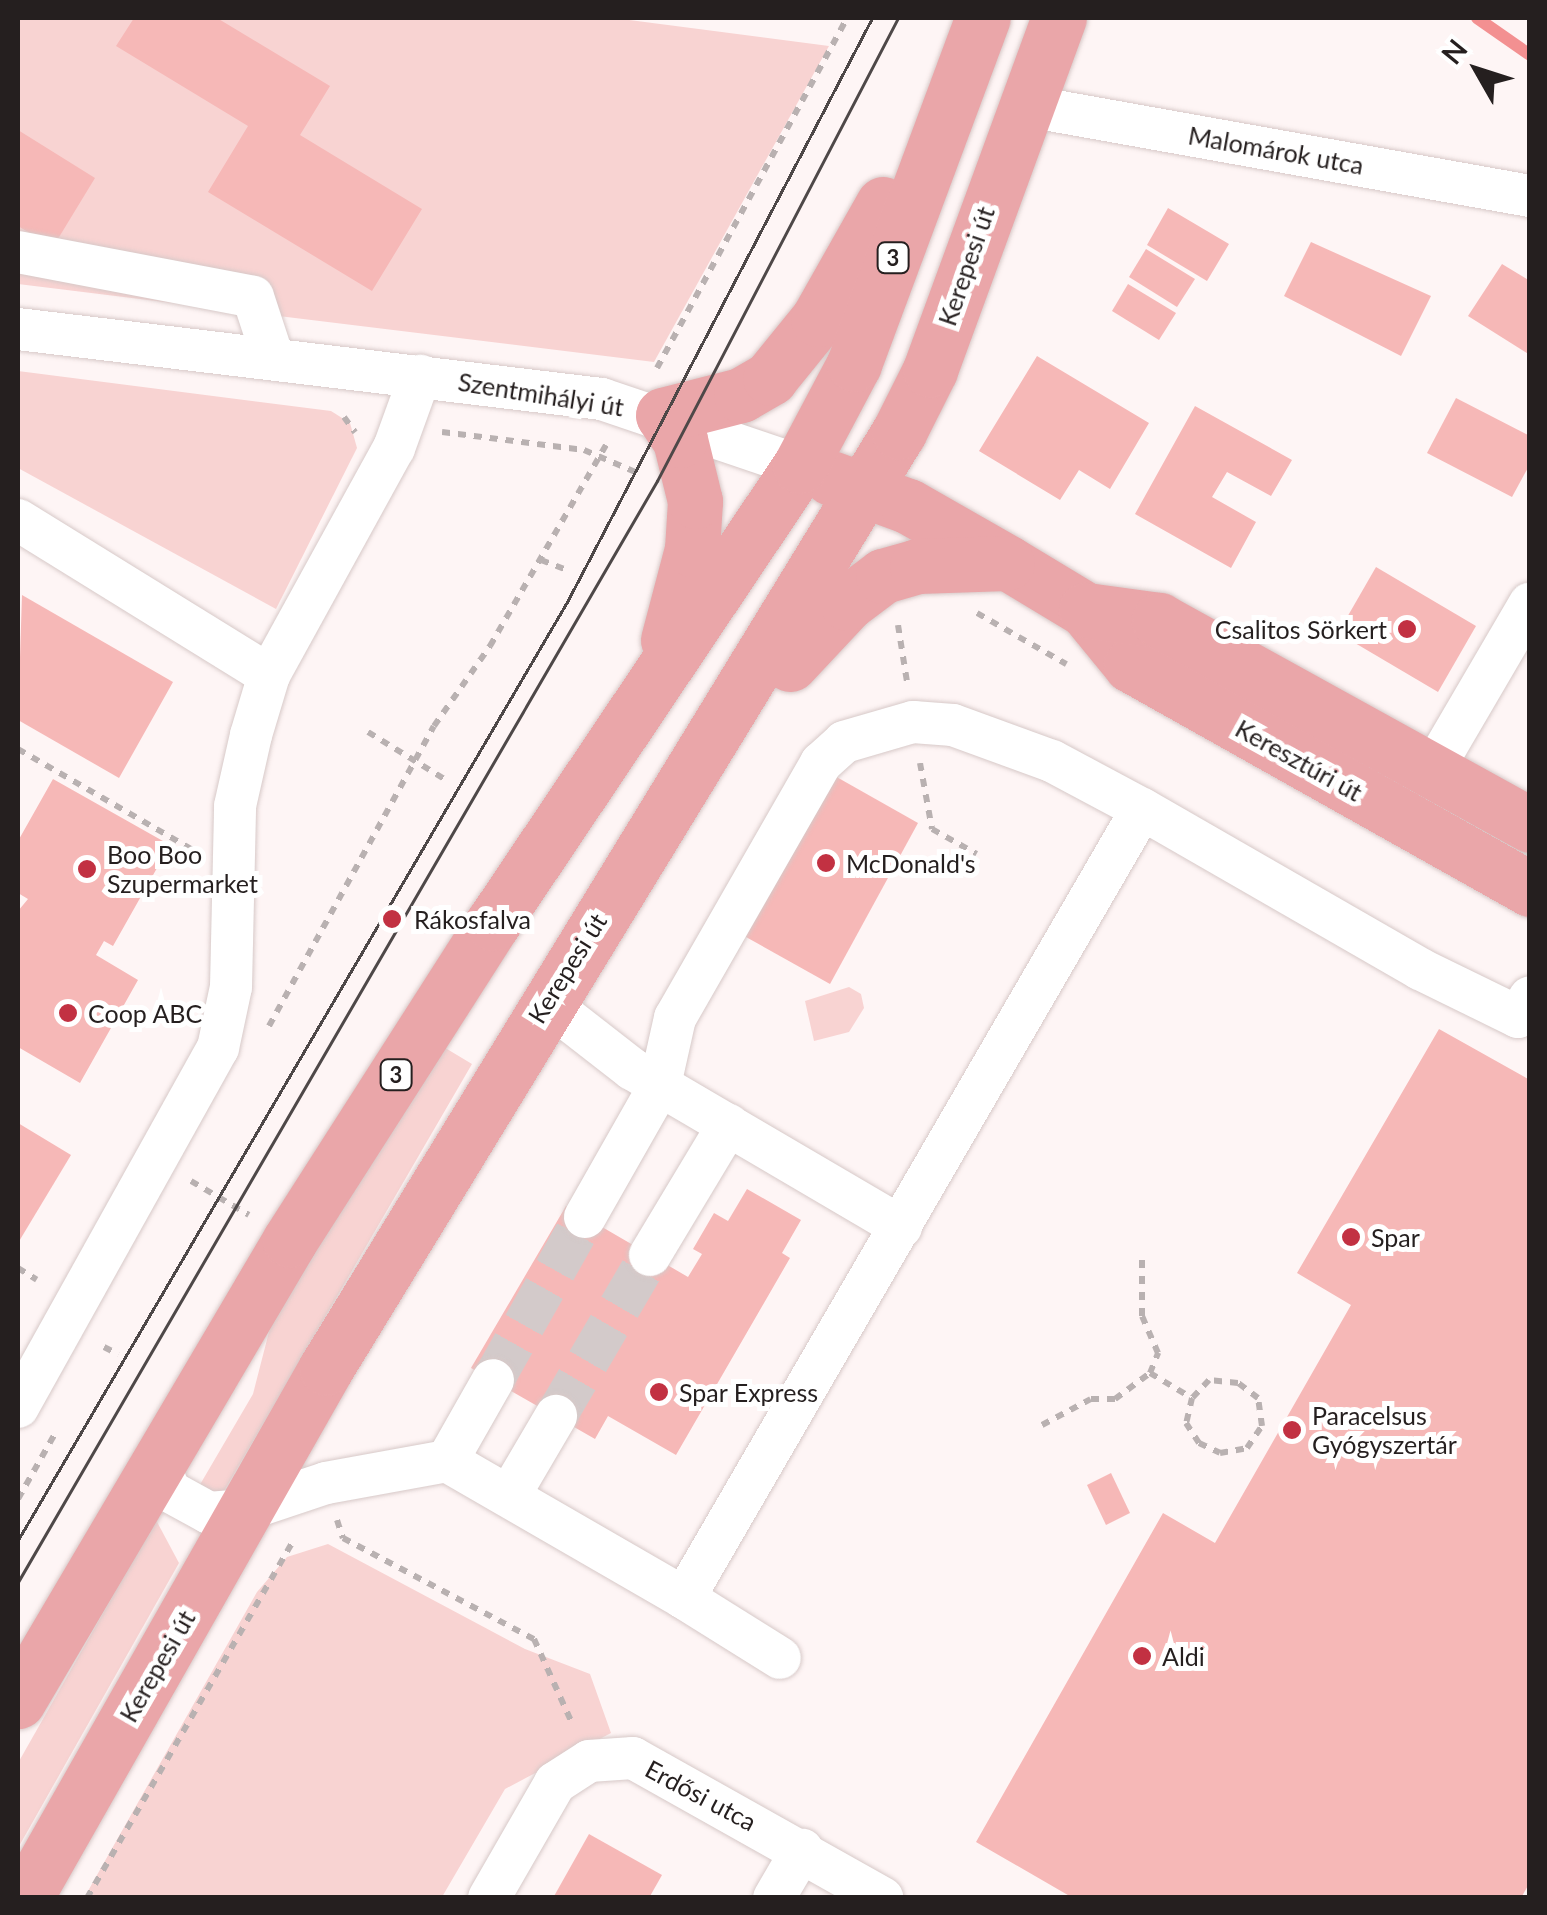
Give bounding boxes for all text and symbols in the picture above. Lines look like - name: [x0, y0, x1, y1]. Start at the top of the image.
- north arrow: [1427, 20, 1527, 120]
- text: N: [1434, 32, 1474, 70]
- street label: Malomárok utca: [1186, 120, 1366, 180]
- street label: Kerepesi út: [932, 203, 1000, 329]
- road number: 3: [876, 241, 910, 275]
- street label: Szentmihályi út: [456, 366, 626, 422]
- place label: Csalitos Sörkert: [1215, 614, 1387, 644]
- marker: Csalitos Sörkert: [1396, 618, 1418, 640]
- street label: Keresztúri út: [1230, 713, 1368, 807]
- place label: Boo Boo Szupermarket: [107, 840, 258, 899]
- place label: McDonald's: [846, 848, 976, 878]
- marker: McDonald's: [815, 852, 837, 874]
- marker: Boo Boo Szupermarket: [76, 858, 98, 880]
- place label: Rákosfalva: [414, 904, 531, 934]
- marker: Rákosfalva: [379, 906, 405, 932]
- street label: Kerepesi út: [521, 907, 613, 1029]
- place label: Coop ABC: [88, 998, 203, 1028]
- marker: Coop ABC: [57, 1002, 79, 1024]
- road number: 3: [378, 1058, 414, 1092]
- place label: Spar: [1371, 1222, 1420, 1252]
- marker: Spar: [1340, 1226, 1362, 1248]
- place label: Spar Express: [679, 1377, 819, 1407]
- marker: Spar Express: [648, 1381, 670, 1403]
- place label: Paracelsus Gyógyszertár: [1312, 1401, 1457, 1460]
- marker: Paracelsus Gyógyszertár: [1281, 1419, 1303, 1441]
- street label: Kerepesi út: [113, 1605, 201, 1727]
- place label: Aldi: [1162, 1641, 1205, 1671]
- marker: Aldi: [1131, 1645, 1153, 1667]
- street label: Erdősi utca: [640, 1753, 762, 1837]

